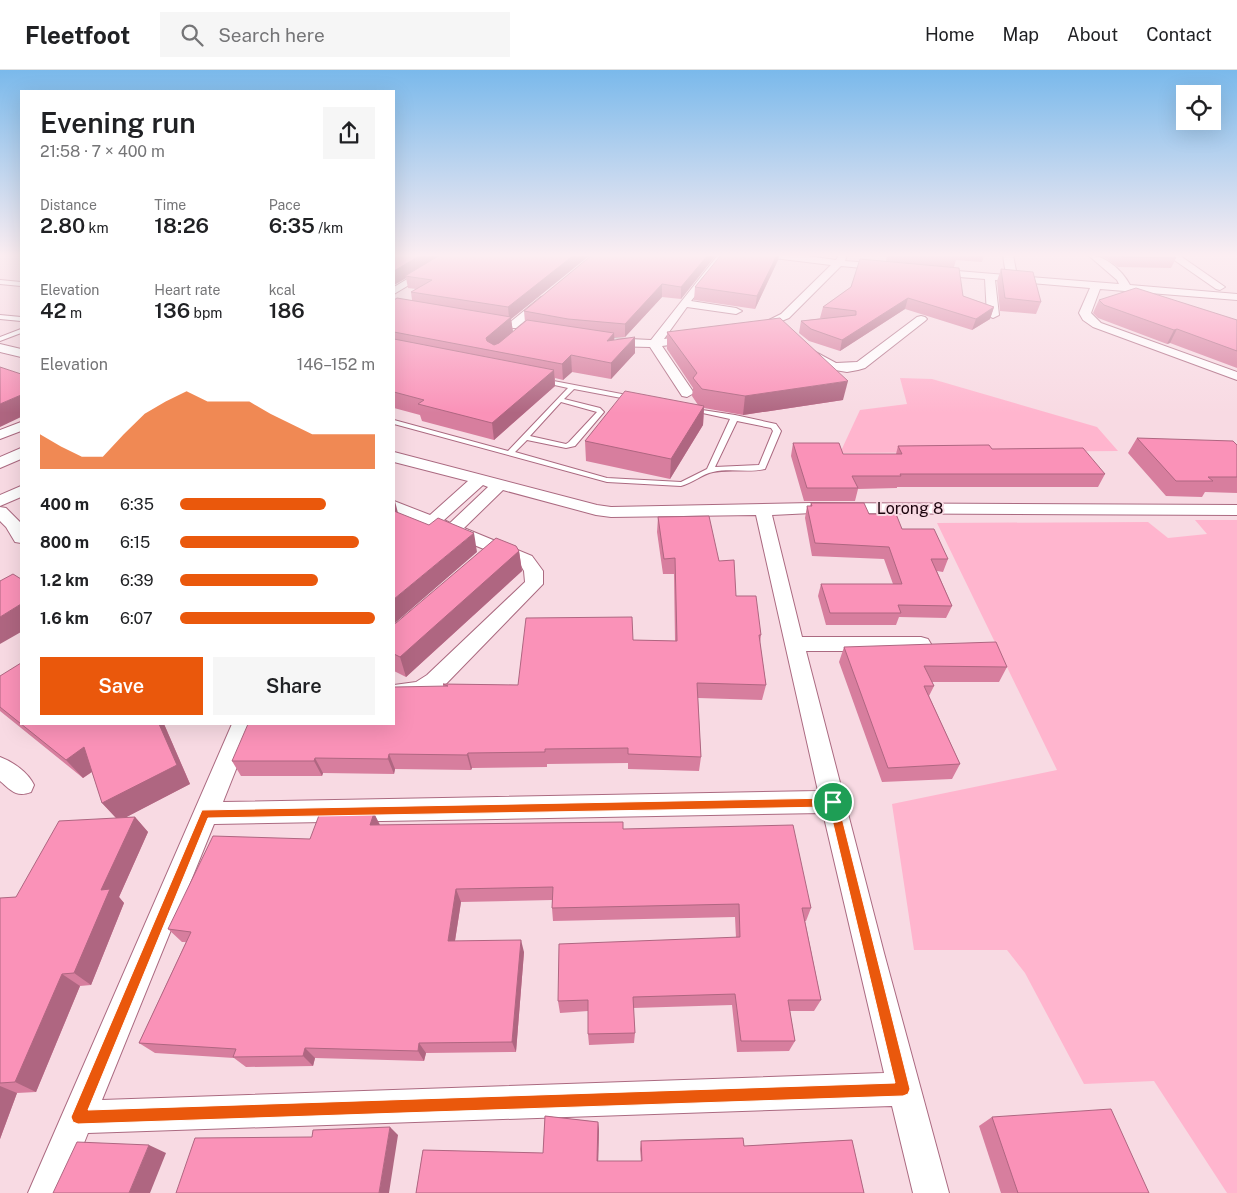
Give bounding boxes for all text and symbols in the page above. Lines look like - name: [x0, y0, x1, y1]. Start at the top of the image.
- search box: [160, 12, 510, 57]
- text: Fleetfoot: [25, 21, 130, 49]
- icon: search: [178, 21, 206, 49]
- text: Search here: [218, 24, 325, 46]
- text: Home: [925, 24, 975, 45]
- text: Map: [1003, 24, 1039, 45]
- text: About: [1067, 24, 1118, 45]
- text: Contact: [1146, 24, 1212, 45]
- map controls: [1176, 85, 1221, 130]
- button: locate: [1176, 85, 1221, 130]
- text: Evening run: [40, 106, 196, 139]
- button: share: [323, 107, 375, 159]
- text: 21:58 · 7 × 400 m: [40, 142, 165, 161]
- text: Distance: [40, 197, 97, 213]
- text: Time: [154, 197, 186, 213]
- text: Pace: [269, 197, 301, 213]
- text: 2.80: [40, 213, 85, 238]
- text: 18:26: [154, 213, 209, 238]
- text: 6:35: [269, 213, 315, 238]
- text: km: [85, 220, 109, 236]
- text: /km: [315, 220, 343, 236]
- text: Elevation: [40, 282, 99, 298]
- text: Heart rate: [154, 282, 221, 298]
- text: kcal: [269, 282, 296, 298]
- text: 42: [40, 298, 66, 323]
- text: 136: [154, 298, 190, 323]
- text: 186: [269, 298, 305, 323]
- text: m: [66, 305, 82, 321]
- text: bpm: [190, 305, 222, 321]
- text: Elevation: [40, 355, 108, 374]
- text: 146–152 m: [297, 355, 375, 374]
- text: 400 m: [40, 495, 89, 514]
- text: 6:35: [120, 495, 154, 514]
- street label: Lorong 8: [877, 499, 943, 518]
- text: 800 m: [40, 533, 89, 552]
- text: 6:15: [120, 533, 150, 552]
- text: 1.2 km: [40, 571, 89, 590]
- text: 6:39: [120, 571, 154, 590]
- text: 1.6 km: [40, 609, 89, 628]
- text: 6:07: [120, 609, 153, 628]
- button: Save: [40, 657, 203, 715]
- button: Share: [213, 657, 375, 715]
- pin: [812, 781, 854, 823]
- icon: arrive: [819, 788, 847, 816]

